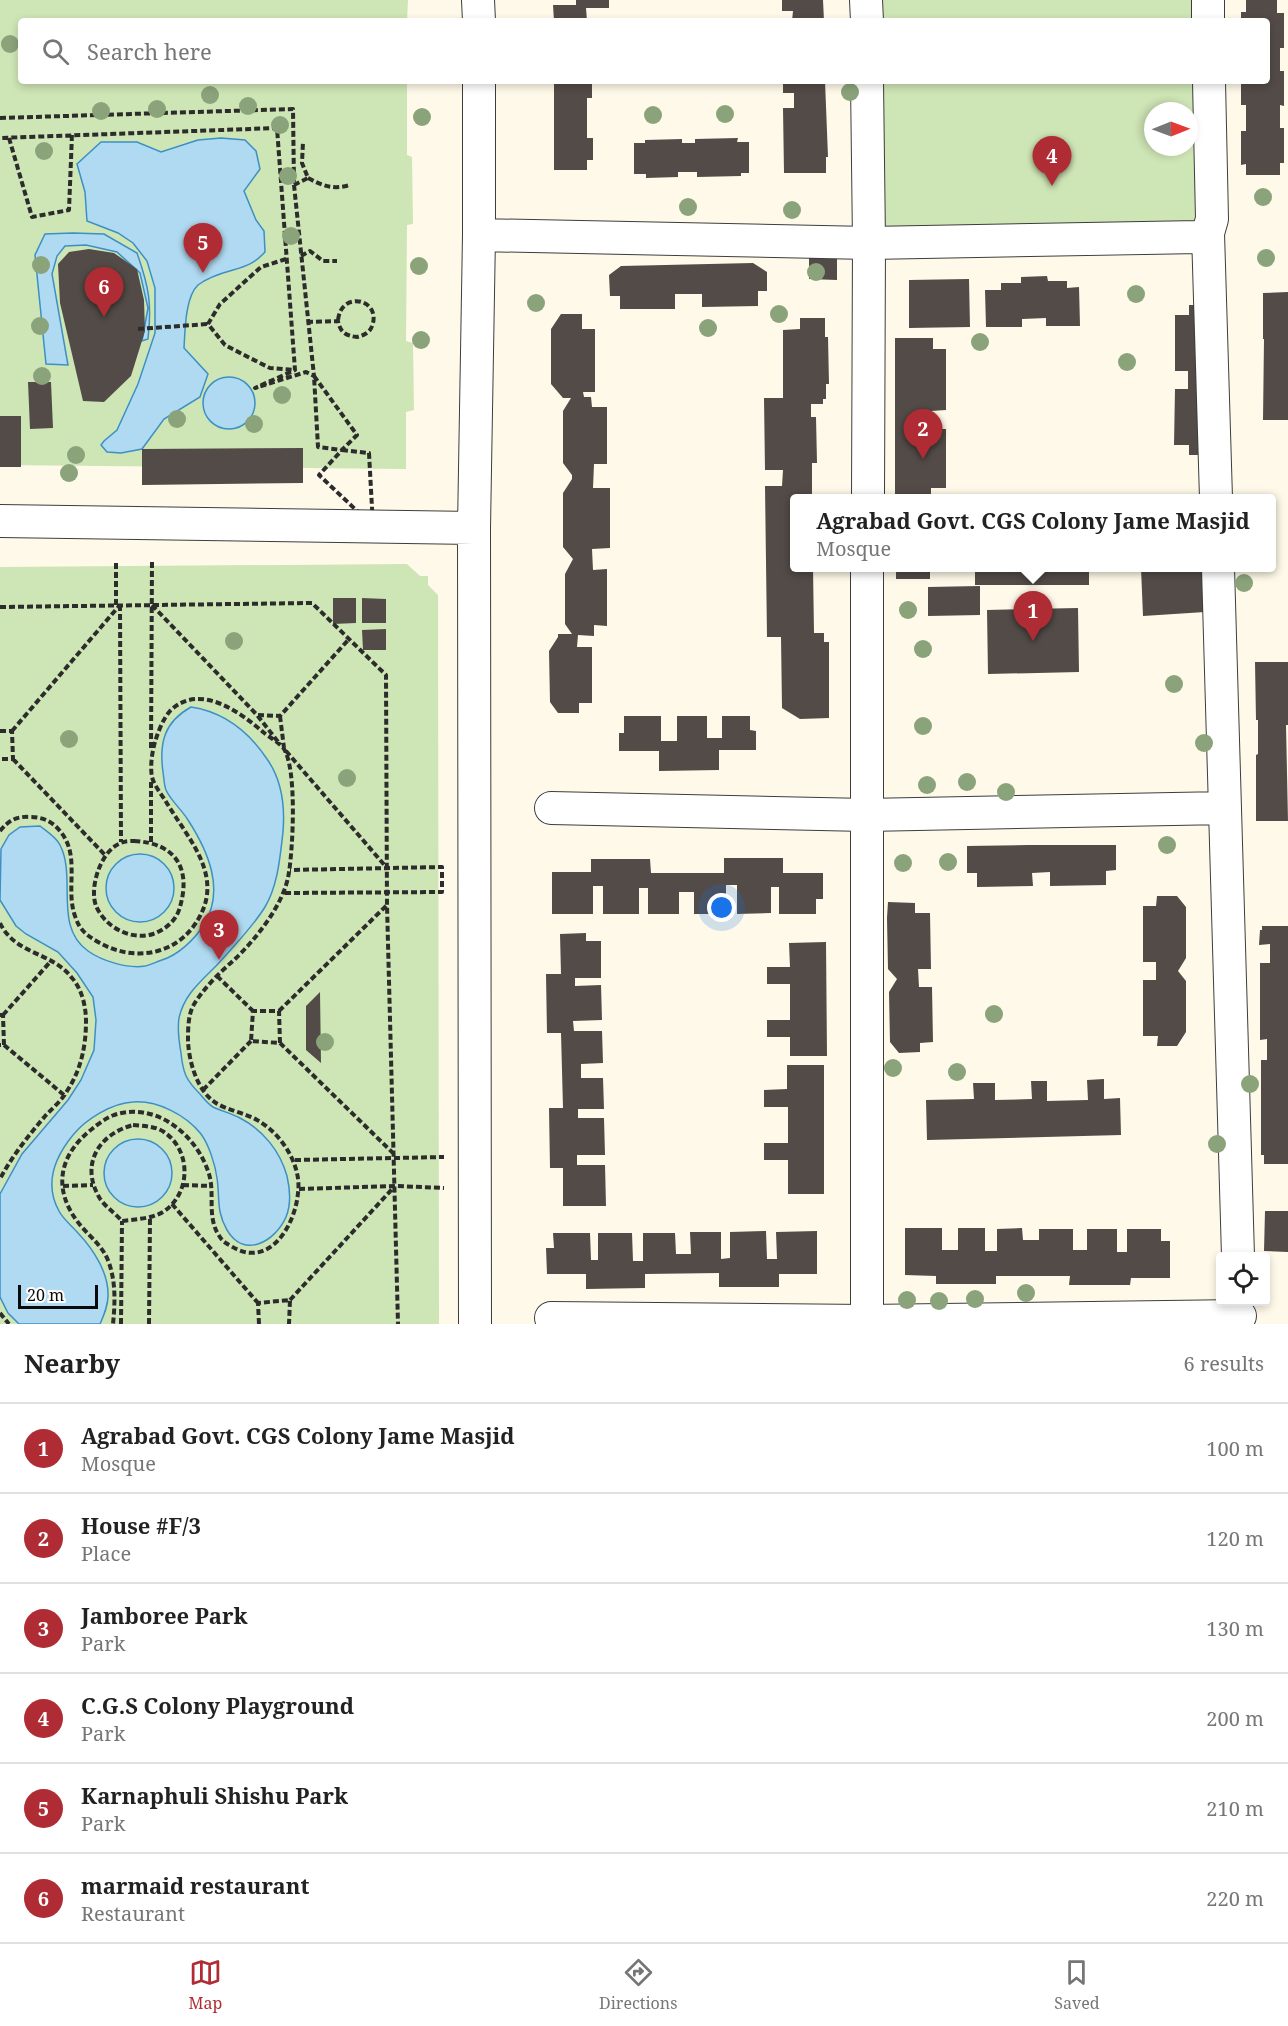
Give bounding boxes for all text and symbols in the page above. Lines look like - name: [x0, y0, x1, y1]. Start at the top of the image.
- search box: [18, 18, 1270, 84]
- icon: search: [39, 35, 72, 68]
- text: Search here: [87, 36, 212, 66]
- north arrow: [1144, 102, 1198, 156]
- pin: 4: [1032, 136, 1072, 186]
- pin: 5: [184, 224, 222, 273]
- pin: 6: [84, 268, 124, 317]
- pin: 2: [904, 410, 942, 459]
- popup: [790, 494, 1276, 572]
- text: Agrabad Govt. CGS Colony Jame Masjid: [816, 505, 1250, 535]
- text: Mosque: [816, 535, 891, 562]
- pin: 1: [1014, 592, 1052, 641]
- your location: [707, 893, 736, 922]
- pin: 3: [200, 910, 238, 960]
- map controls: [1216, 1252, 1270, 1306]
- button: locate: [1216, 1252, 1270, 1306]
- scale bar: [18, 1282, 98, 1310]
- text: 20 m: [27, 1284, 64, 1306]
- text: Nearby: [24, 1345, 120, 1381]
- text: 6 results: [1184, 1350, 1264, 1377]
- text: Agrabad Govt. CGS Colony Jame Masjid: [81, 1420, 515, 1450]
- text: 1: [38, 1435, 49, 1462]
- text: 100 m: [1206, 1435, 1264, 1462]
- text: Mosque: [81, 1450, 156, 1477]
- text: House #F/3: [81, 1510, 201, 1540]
- text: 2: [38, 1525, 49, 1552]
- text: 120 m: [1206, 1525, 1264, 1552]
- text: Place: [81, 1540, 131, 1567]
- text: Jamboree Park: [81, 1600, 248, 1630]
- text: 3: [38, 1615, 49, 1642]
- text: 130 m: [1206, 1615, 1264, 1642]
- text: Park: [81, 1630, 125, 1657]
- text: C.G.S Colony Playground: [81, 1690, 354, 1720]
- text: 4: [38, 1705, 49, 1732]
- text: 200 m: [1206, 1705, 1264, 1732]
- text: Park: [81, 1720, 125, 1747]
- text: Karnaphuli Shishu Park: [81, 1780, 348, 1810]
- text: 5: [38, 1795, 49, 1822]
- text: 210 m: [1206, 1795, 1264, 1822]
- text: Park: [81, 1810, 125, 1837]
- text: marmaid restaurant: [81, 1870, 309, 1900]
- text: 6: [38, 1885, 49, 1912]
- text: 220 m: [1206, 1885, 1264, 1912]
- text: Restaurant: [81, 1900, 185, 1927]
- tab: Map: [188, 1956, 222, 2014]
- tab: Directions: [599, 1956, 677, 2014]
- tab: Saved: [1054, 1956, 1100, 2014]

